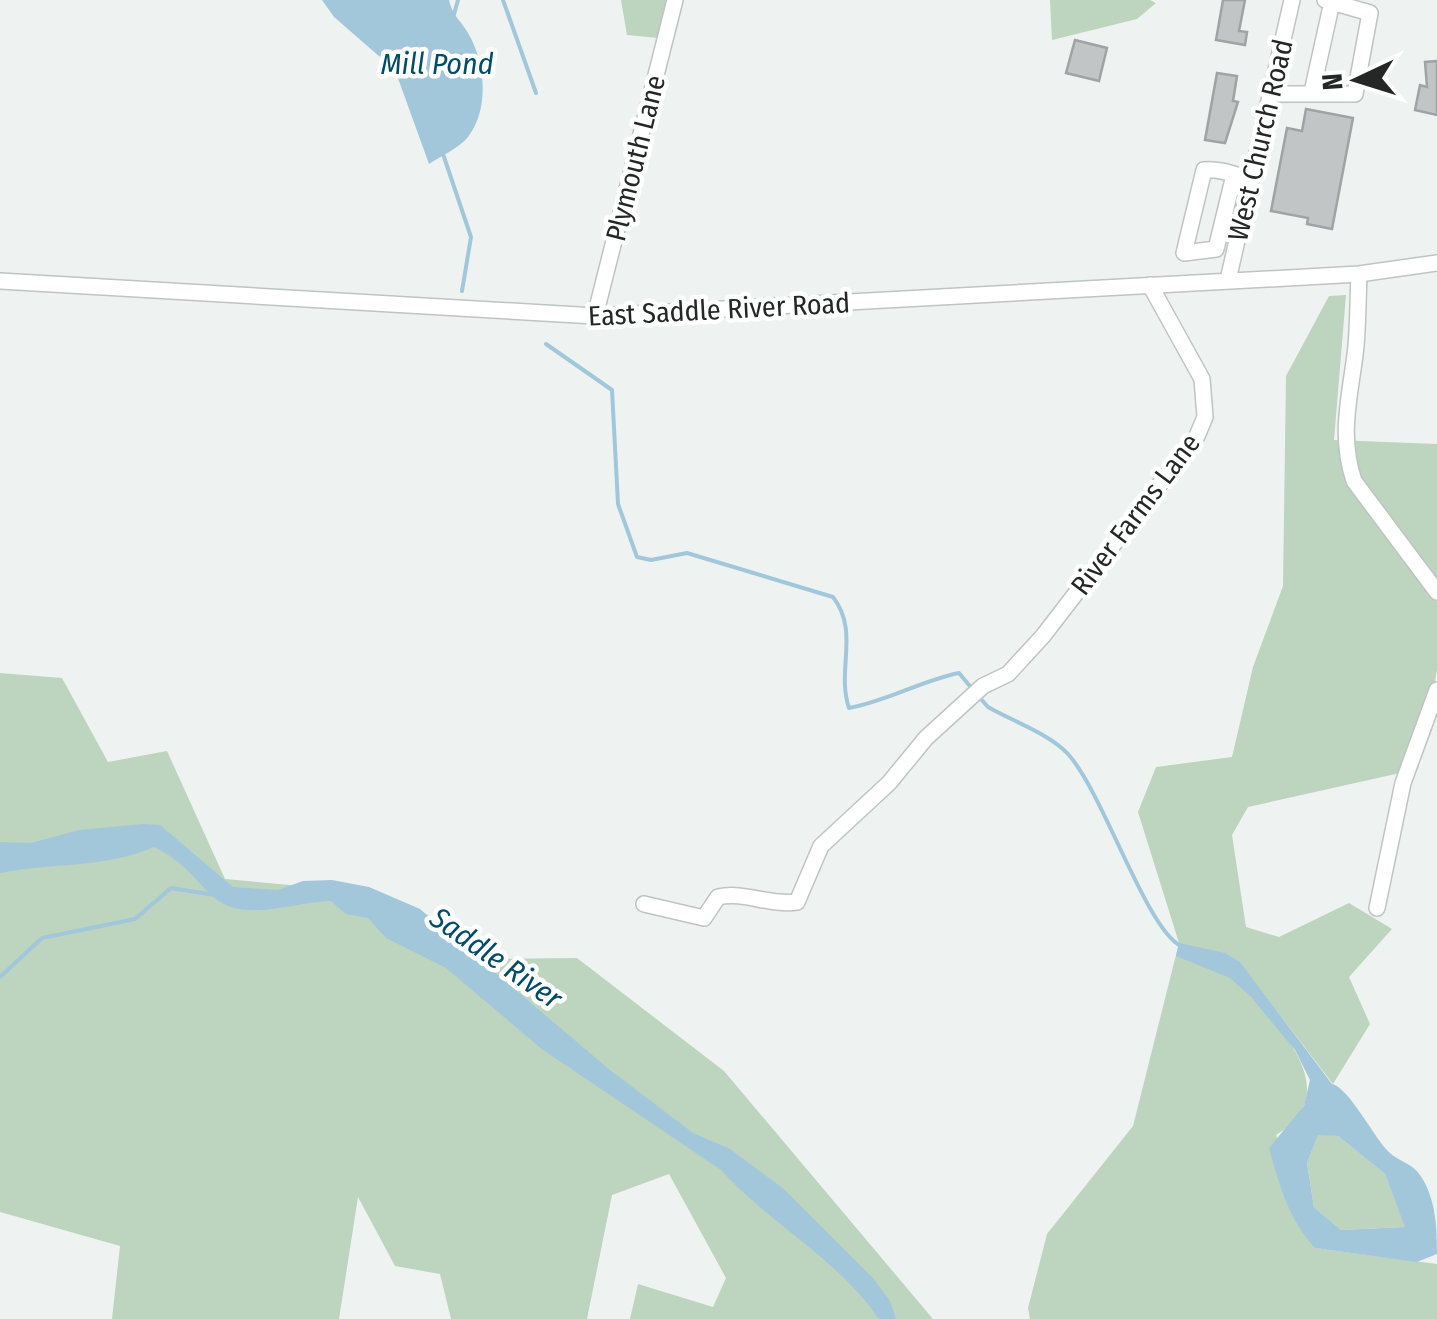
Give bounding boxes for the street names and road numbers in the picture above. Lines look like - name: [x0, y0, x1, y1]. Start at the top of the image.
- street label: West Church Road: [1221, 36, 1300, 244]
- street label: Plymouth Lane: [599, 72, 672, 245]
- street label: East Saddle River Road: [587, 286, 851, 333]
- street label: River Farms Lane: [1064, 427, 1207, 602]

